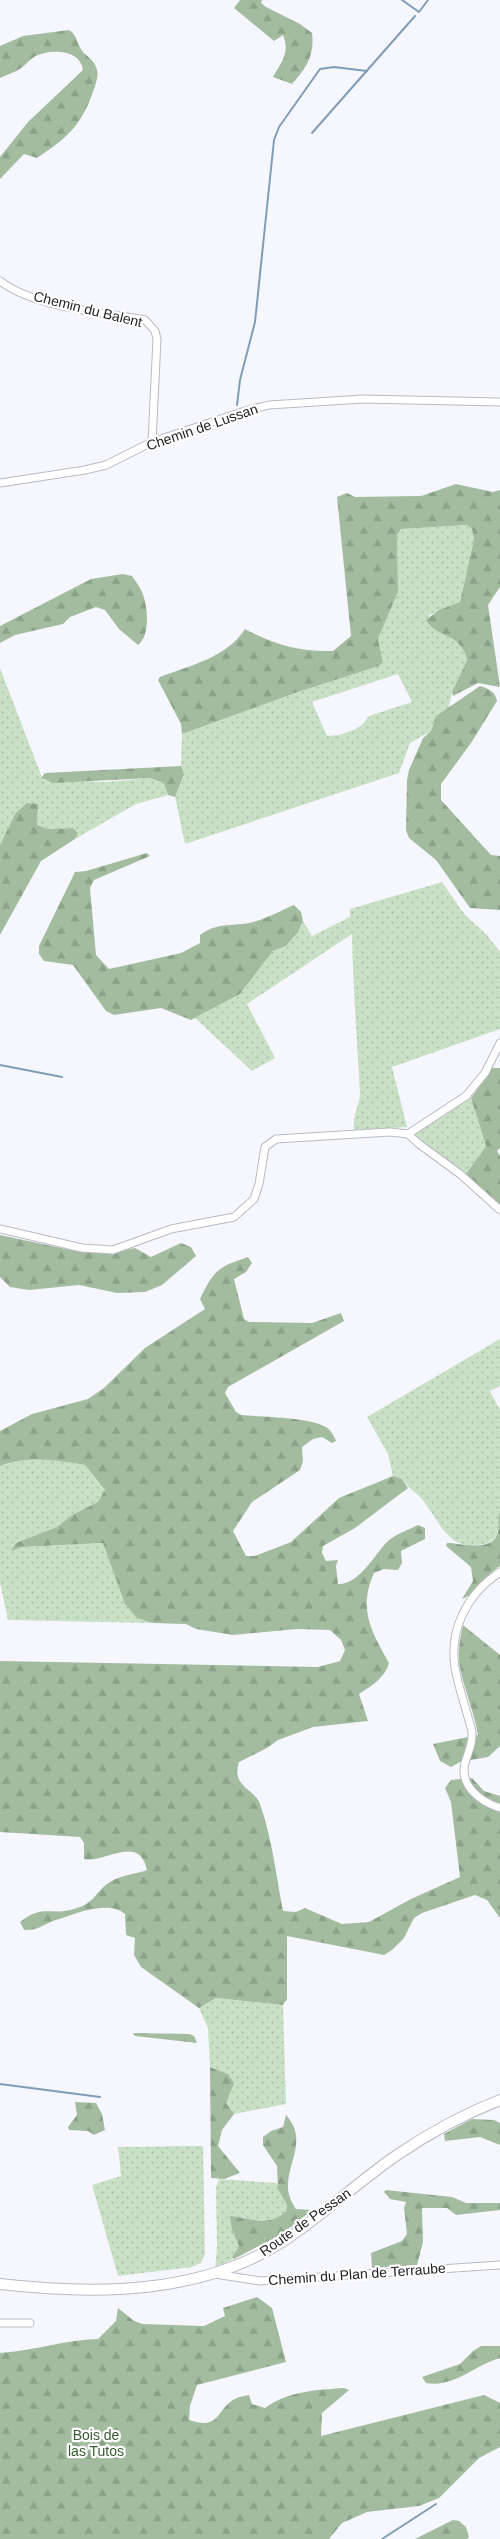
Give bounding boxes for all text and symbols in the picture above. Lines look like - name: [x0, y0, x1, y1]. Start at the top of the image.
- street label: Chemin du Balent: [32, 288, 144, 330]
- street label: Chemin de Lussan: [144, 400, 260, 454]
- street label: Route de Pessan: [256, 2185, 354, 2259]
- street label: Chemin du Plan de Terraube: [268, 2260, 447, 2288]
- park label: Bois de las Tutos: [68, 2427, 124, 2459]

